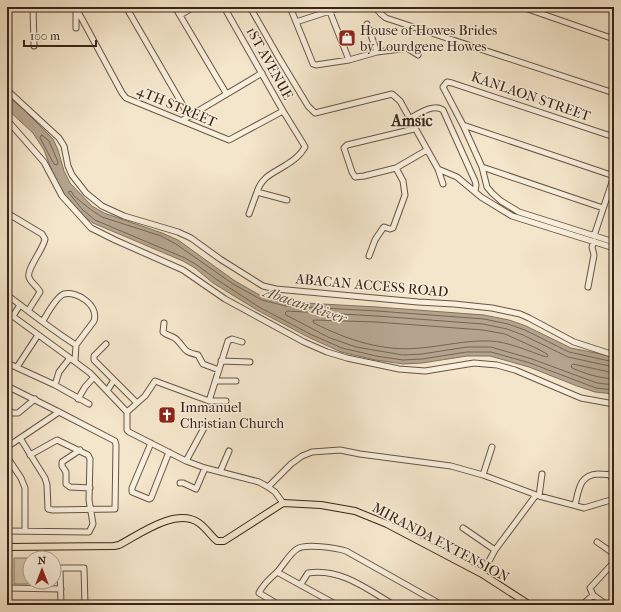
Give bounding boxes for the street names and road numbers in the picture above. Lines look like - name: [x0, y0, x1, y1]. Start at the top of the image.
- street label: 1ST AVENUE: [243, 24, 297, 103]
- street label: KANLAON STREET: [469, 68, 593, 125]
- street label: 4TH STREET: [134, 82, 220, 131]
- street label: ABACAN ACCESS ROAD: [294, 270, 449, 301]
- street label: MIRANDA EXTENSION: [369, 499, 512, 586]

